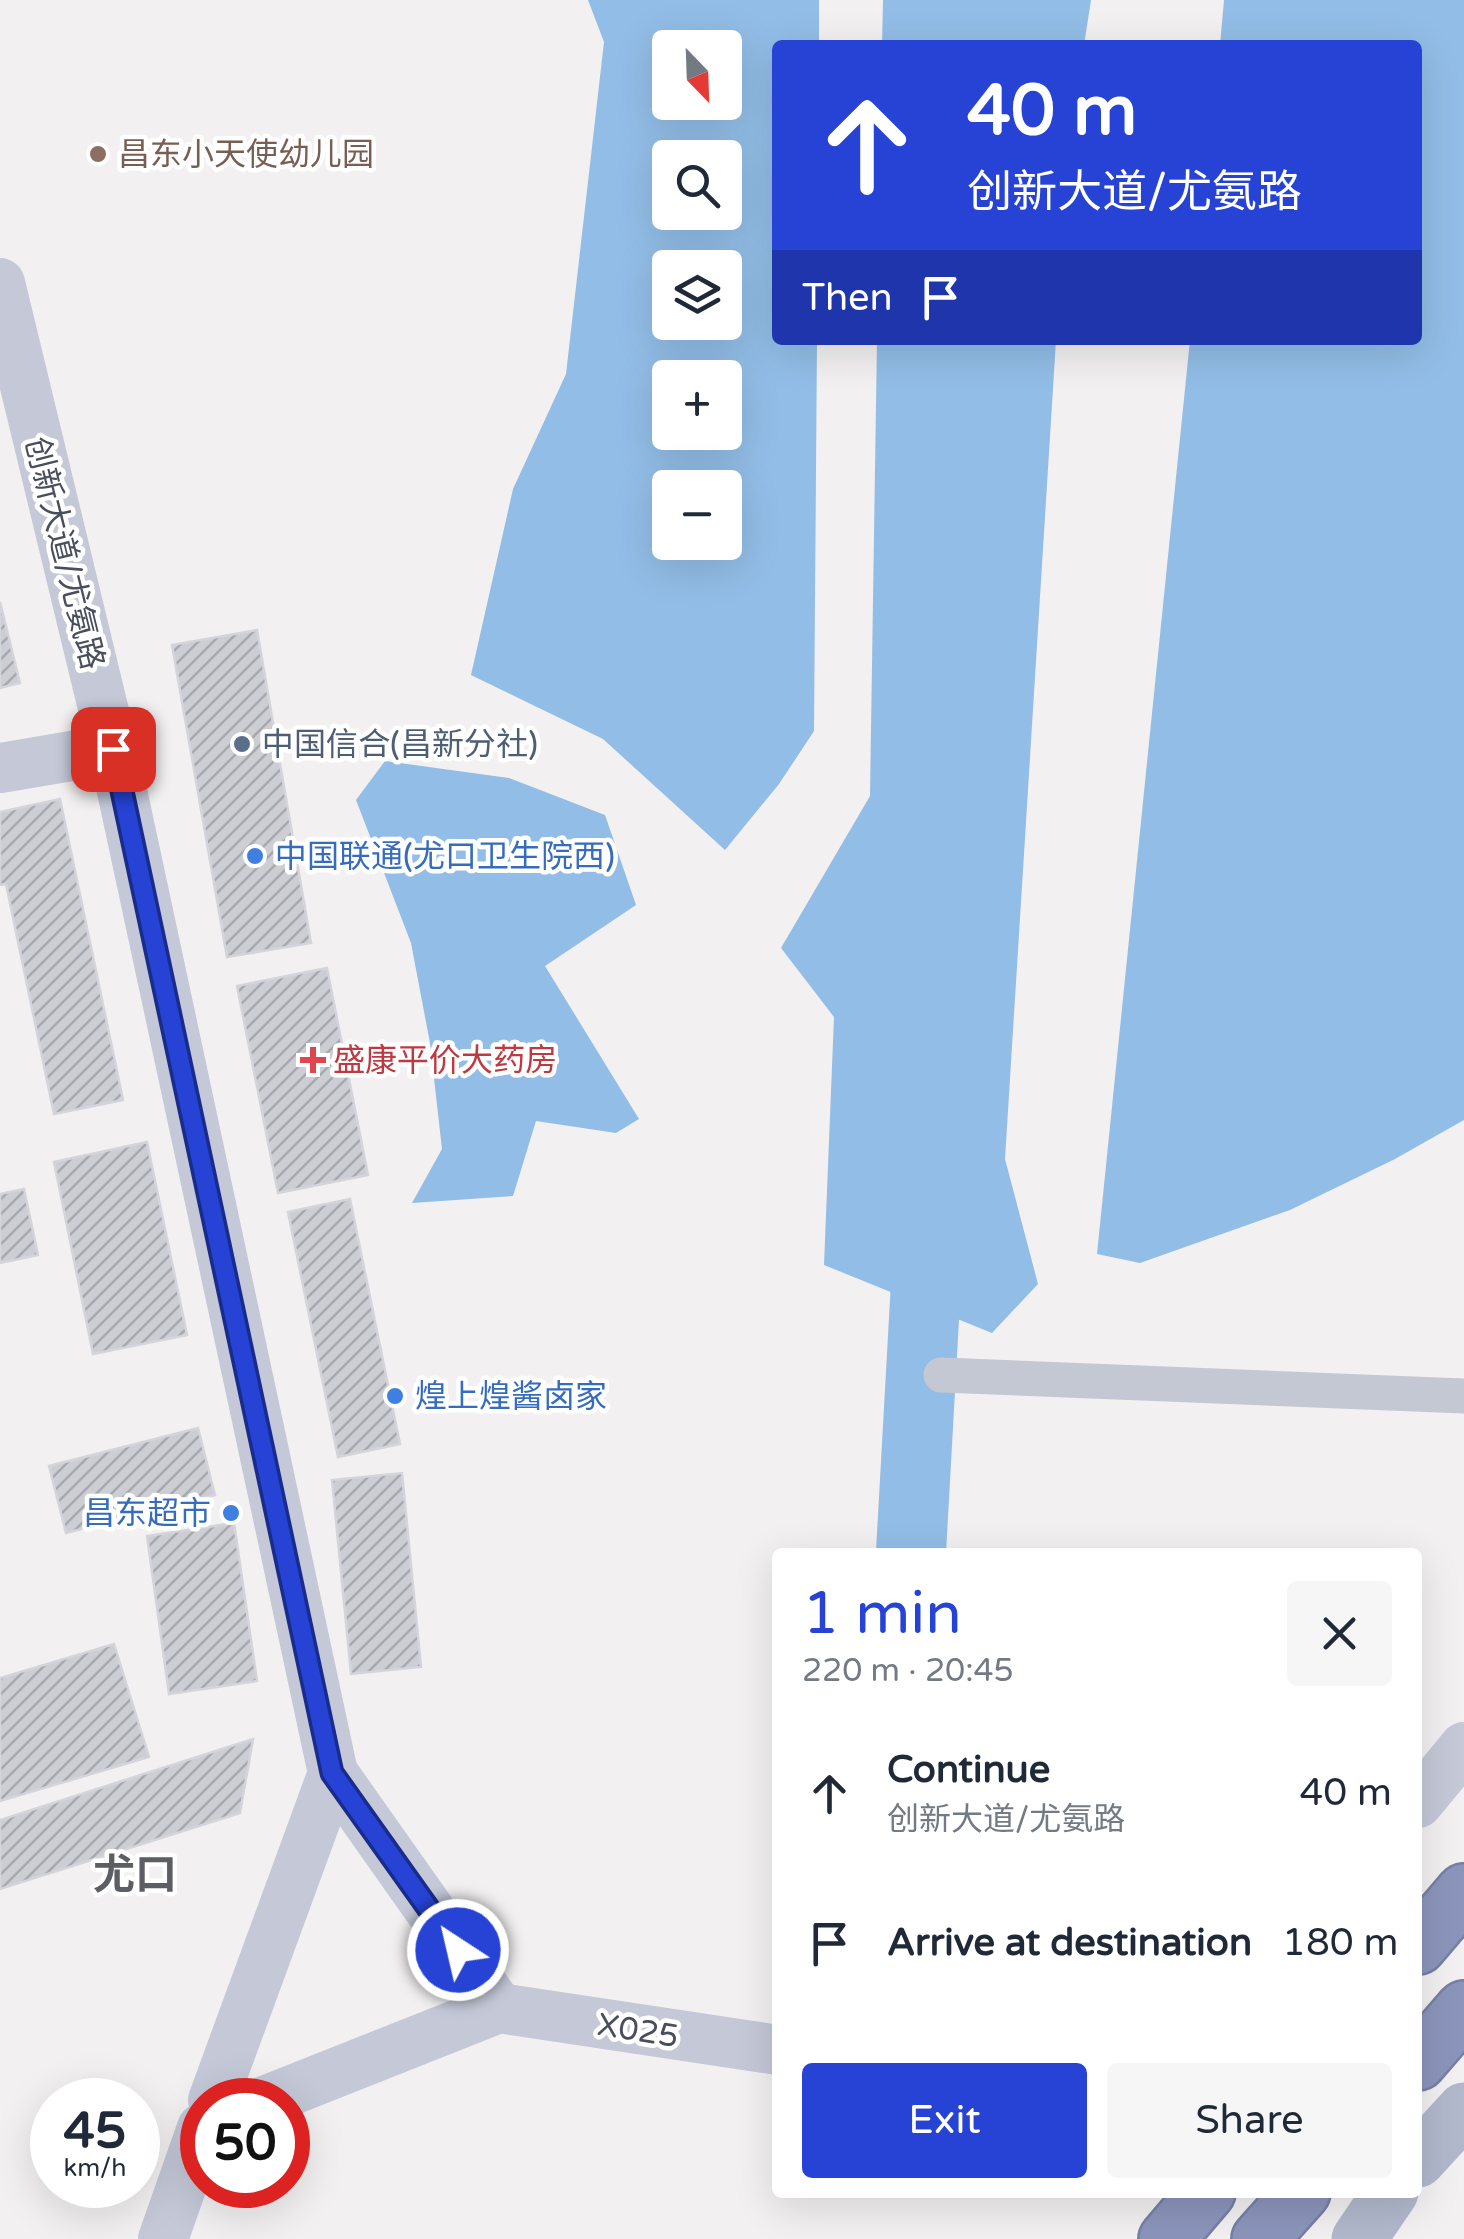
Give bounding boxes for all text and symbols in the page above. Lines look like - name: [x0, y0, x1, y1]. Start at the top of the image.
- north arrow: [652, 30, 742, 120]
- map controls: [652, 30, 742, 560]
- text: 40 m: [967, 70, 1137, 154]
- icon: ahead: [802, 80, 932, 210]
- place label: 昌东小天使幼儿园: [118, 136, 374, 174]
- button: search: [652, 140, 742, 230]
- marker: 昌东小天使幼儿园: [87, 143, 109, 165]
- text: 创新大道/尤氨路: [967, 166, 1302, 220]
- button: layers: [652, 250, 742, 340]
- icon: arrive: [913, 270, 968, 325]
- text: Then: [802, 275, 893, 321]
- button: +: [652, 360, 742, 450]
- street label: 创新大道/尤氨路: [17, 433, 111, 673]
- button: −: [652, 470, 742, 560]
- pin: [71, 707, 156, 792]
- icon: arrive: [86, 722, 141, 777]
- place label: 中国信合(昌新分社): [262, 726, 538, 764]
- marker: 中国信合(昌新分社): [231, 733, 253, 755]
- place label: 中国联通(尤口卫生院西): [275, 838, 615, 876]
- marker: 中国联通(尤口卫生院西): [244, 845, 266, 867]
- place label: 盛康平价大药房: [333, 1042, 557, 1080]
- marker: 盛康平价大药房: [302, 1049, 324, 1071]
- place label: 煌上煌酱卤家: [415, 1378, 607, 1416]
- marker: 煌上煌酱卤家: [384, 1385, 406, 1407]
- place label: 昌东超市: [83, 1495, 211, 1533]
- marker: 昌东超市: [220, 1502, 242, 1524]
- text: 1 min: [802, 1578, 962, 1650]
- button: close: [1287, 1581, 1392, 1686]
- text: 220 m · 20:45: [802, 1652, 1014, 1690]
- text: Continue: [887, 1747, 1050, 1793]
- icon: ahead: [802, 1766, 857, 1821]
- text: 40 m: [1300, 1770, 1392, 1816]
- text: 创新大道/尤氨路: [887, 1801, 1125, 1839]
- district label: 尤口: [93, 1850, 177, 1901]
- position arrow: [406, 1898, 510, 2002]
- icon: arrive: [802, 1916, 857, 1971]
- text: Arrive at destination: [887, 1920, 1252, 1966]
- text: 180 m: [1282, 1920, 1398, 1966]
- street label: X025: [594, 2006, 681, 2056]
- button: Exit: [802, 2063, 1087, 2178]
- button: Share: [1107, 2063, 1392, 2178]
- speed limit sign: 50: [180, 2078, 310, 2208]
- text: 45: [64, 2101, 126, 2161]
- text: km/h: [64, 2153, 126, 2183]

